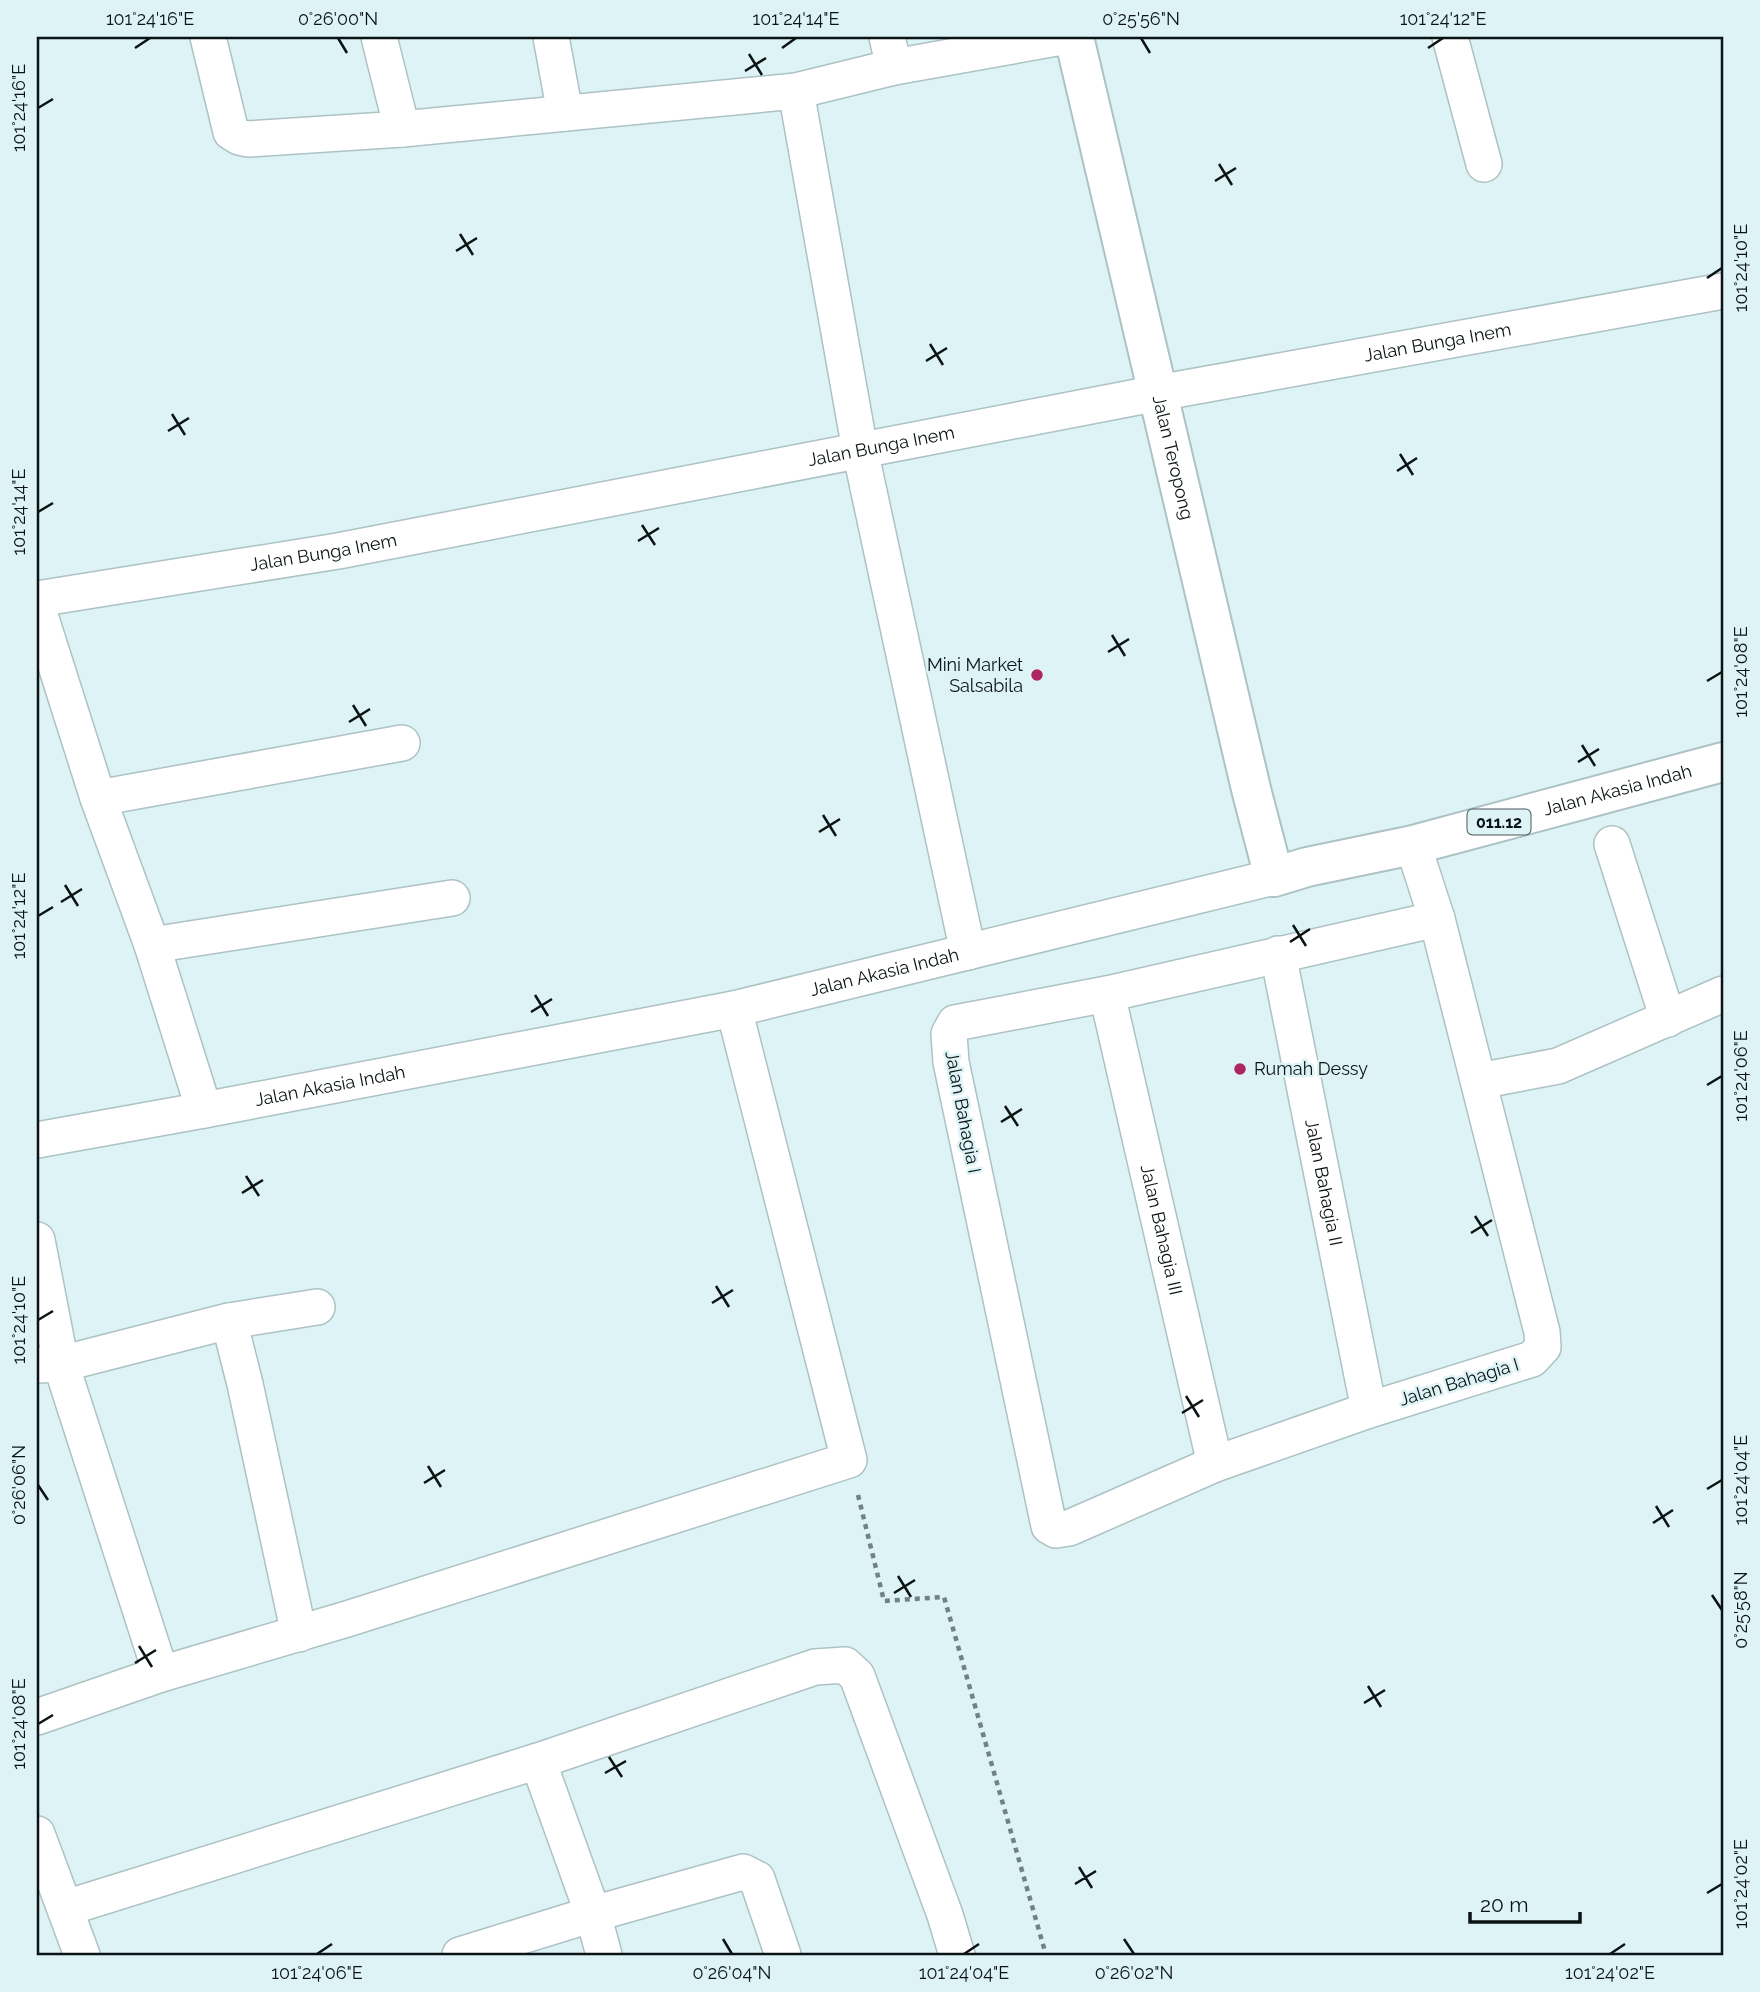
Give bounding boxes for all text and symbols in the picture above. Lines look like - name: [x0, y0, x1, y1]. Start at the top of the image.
- text: 101°24'16"E: [106, 8, 194, 29]
- text: 0°26'00"N: [298, 8, 378, 29]
- text: 101°24'14"E: [752, 8, 840, 29]
- text: 0°25'56"N: [1102, 8, 1180, 29]
- text: 101°24'12"E: [1400, 8, 1486, 29]
- text: 101°24'16"E: [8, 64, 29, 152]
- text: 101°24'10"E: [1730, 224, 1751, 312]
- street label: Jalan Bunga Inem: [1362, 318, 1513, 366]
- street label: Jalan Teropong: [1149, 393, 1198, 522]
- street label: Jalan Bunga Inem: [806, 421, 956, 470]
- text: 101°24'14"E: [8, 468, 29, 556]
- street label: Jalan Bunga Inem: [248, 529, 398, 575]
- text: 101°24'08"E: [1730, 626, 1751, 718]
- place label: Mini Market Salsabila: [927, 654, 1023, 696]
- marker: Mini Market Salsabila: [1029, 667, 1045, 683]
- street label: Jalan Akasia Indah: [1541, 760, 1694, 820]
- road number: 011.12: [1468, 810, 1530, 834]
- text: 101°24'12"E: [8, 873, 29, 959]
- street label: Jalan Akasia Indah: [808, 943, 961, 1000]
- text: 101°24'06"E: [1730, 1030, 1751, 1122]
- street label: Jalan Bahagia I: [941, 1049, 986, 1175]
- place label: Rumah Dessy: [1254, 1058, 1368, 1079]
- street label: Jalan Akasia Indah: [253, 1061, 407, 1110]
- marker: Rumah Dessy: [1232, 1061, 1248, 1077]
- street label: Jalan Bahagia II: [1301, 1117, 1347, 1248]
- street label: Jalan Bahagia III: [1137, 1163, 1187, 1297]
- text: 101°24'10"E: [8, 1276, 29, 1364]
- street label: Jalan Bahagia I: [1396, 1353, 1521, 1410]
- text: 101°24'04"E: [1730, 1435, 1751, 1525]
- text: 0°26'06"N: [8, 1445, 29, 1525]
- text: 0°25'58"N: [1730, 1571, 1751, 1649]
- text: 101°24'08"E: [8, 1678, 29, 1770]
- text: 101°24'02"E: [1730, 1839, 1751, 1929]
- scale bar: [1470, 1880, 1580, 1924]
- text: 20 m: [1480, 1892, 1528, 1917]
- text: 101°24'06"E: [271, 1962, 363, 1983]
- text: 0°26'04"N: [692, 1962, 772, 1983]
- text: 101°24'04"E: [919, 1962, 1009, 1983]
- text: 0°26'02"N: [1095, 1962, 1173, 1983]
- text: 101°24'02"E: [1565, 1962, 1655, 1983]

